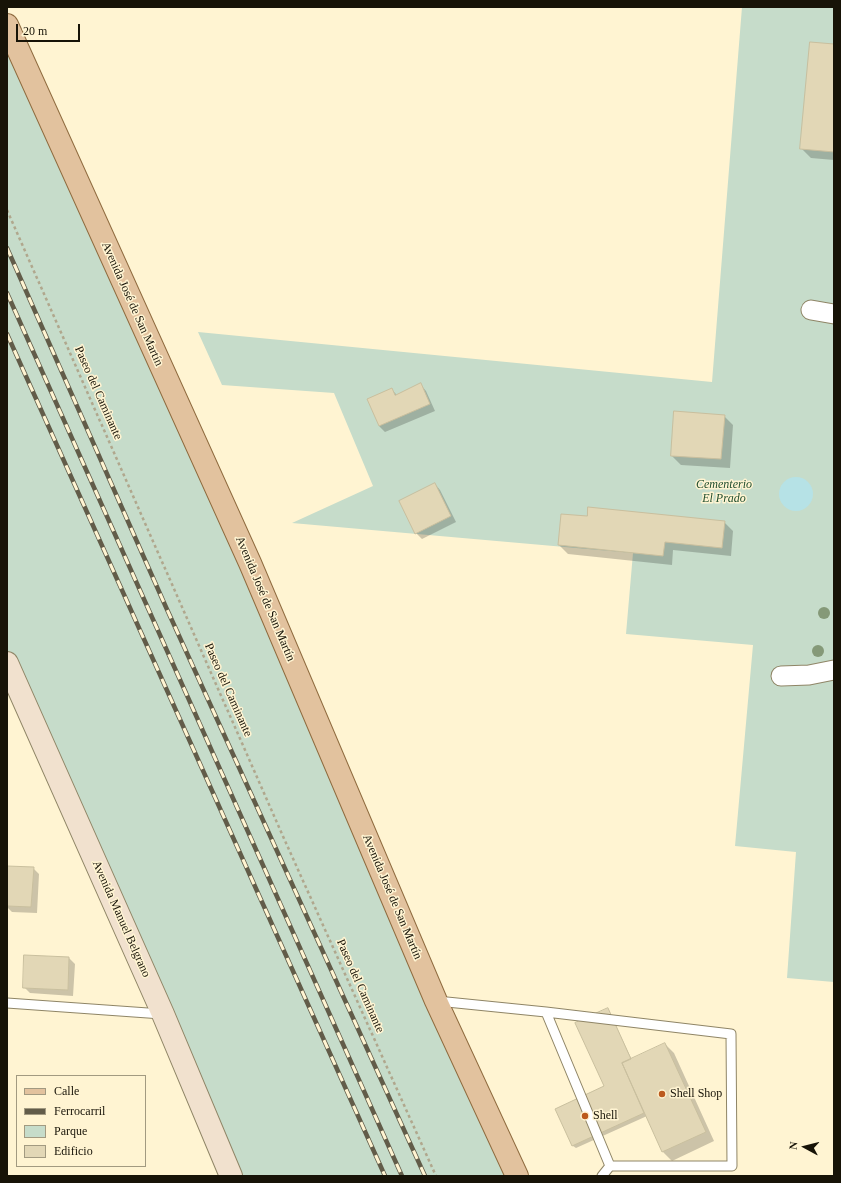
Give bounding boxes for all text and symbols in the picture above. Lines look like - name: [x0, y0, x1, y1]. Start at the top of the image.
- scale bar: [18, 16, 82, 42]
- text: 20 m: [23, 24, 47, 38]
- street label: Avenida José de San Martín: [98, 240, 166, 368]
- street label: Paseo del Caminante: [71, 344, 125, 442]
- park label: Cementerio El Prado: [696, 478, 752, 506]
- street label: Avenida José de San Martín: [232, 534, 298, 664]
- street label: Paseo del Caminante: [201, 641, 255, 739]
- street label: Avenida José de San Martín: [359, 832, 425, 962]
- street label: Avenida Manuel Belgrano: [89, 858, 153, 980]
- street label: Paseo del Caminante: [333, 937, 387, 1035]
- legend: [16, 1075, 146, 1167]
- text: Calle: [54, 1084, 79, 1098]
- place label: Shell Shop: [670, 1087, 722, 1101]
- marker: Shell Shop: [657, 1089, 667, 1099]
- text: Ferrocarril: [54, 1104, 105, 1118]
- place label: Shell: [593, 1109, 618, 1123]
- marker: Shell: [580, 1111, 590, 1121]
- text: Parque: [54, 1124, 87, 1138]
- north arrow: [785, 1127, 825, 1167]
- text: N: [787, 1141, 800, 1150]
- text: Edificio: [54, 1144, 93, 1158]

